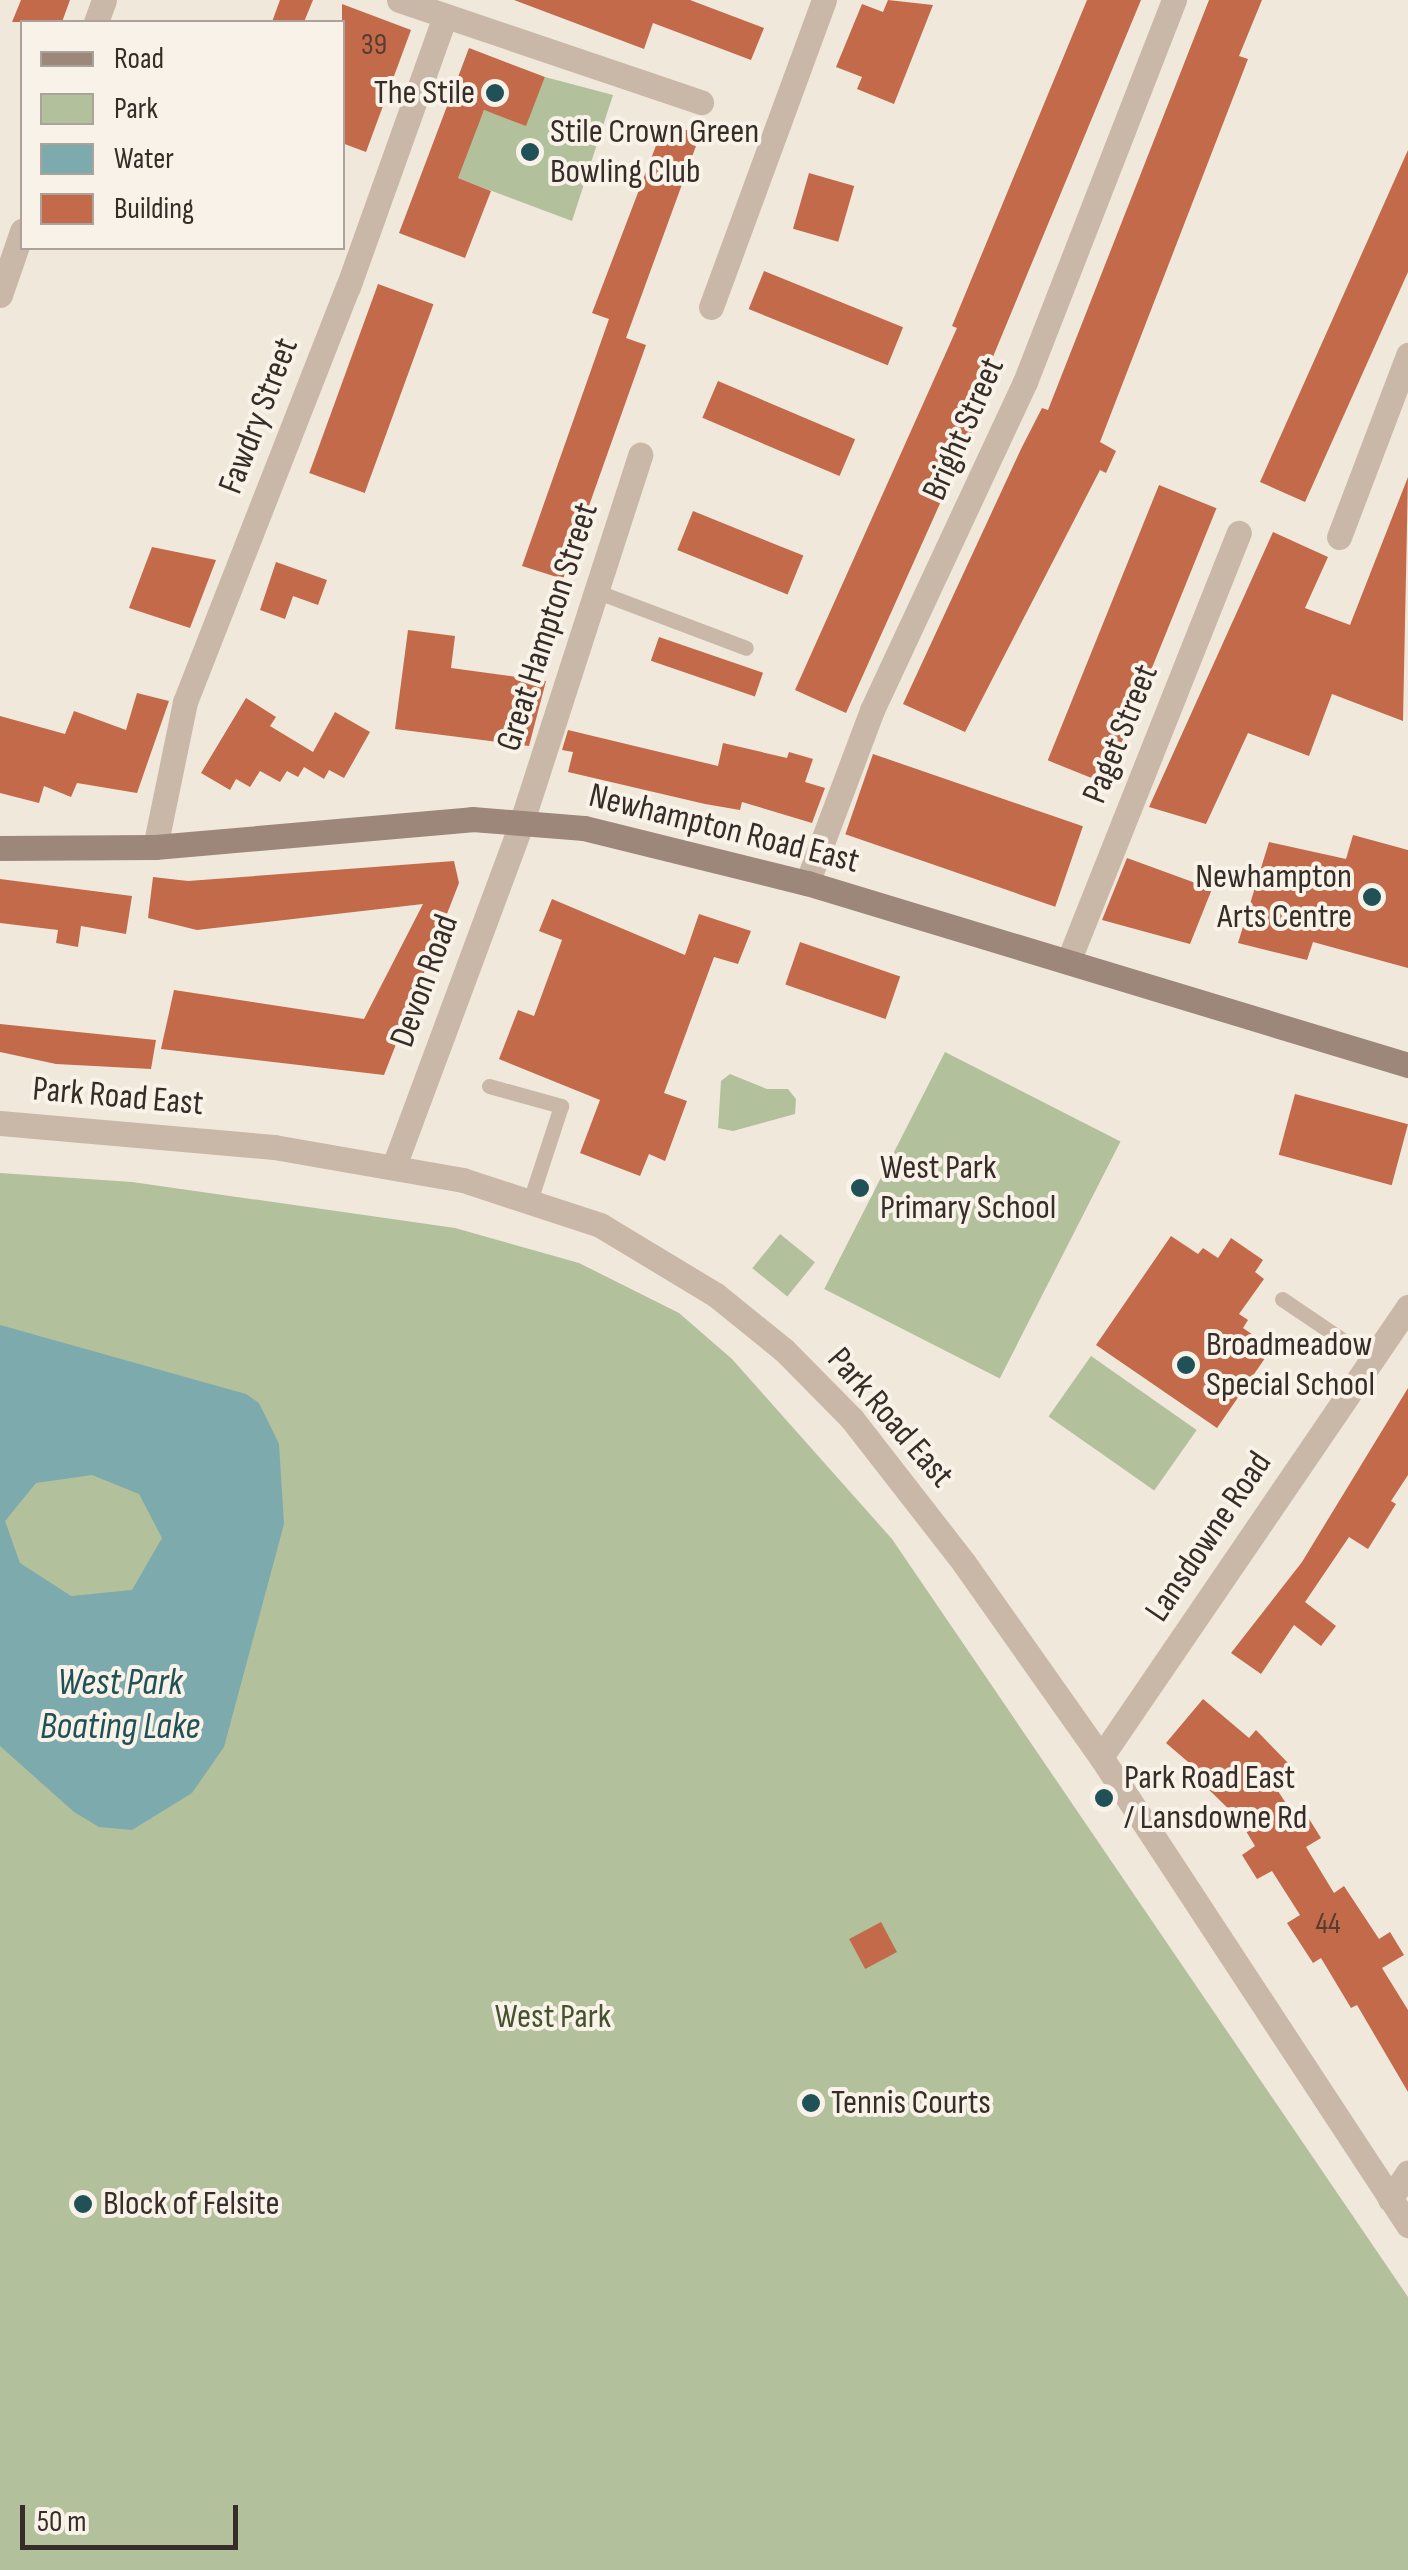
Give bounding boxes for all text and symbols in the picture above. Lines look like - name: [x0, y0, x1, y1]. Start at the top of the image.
- legend: [20, 20, 345, 250]
- house number: 39: [361, 27, 387, 63]
- text: Road: [114, 41, 164, 77]
- place label: The Stile: [374, 72, 475, 114]
- marker: The Stile: [484, 82, 506, 104]
- text: Park: [114, 91, 158, 127]
- place label: Stile Crown Green Bowling Club: [550, 111, 759, 193]
- text: Water: [114, 141, 174, 177]
- marker: Stile Crown Green Bowling Club: [519, 141, 541, 163]
- text: Building: [114, 191, 194, 227]
- street label: Fawdry Street: [210, 332, 308, 500]
- street label: Bright Street: [914, 351, 1014, 507]
- street label: Great Hampton Street: [488, 498, 608, 756]
- street label: Paget Street: [1074, 659, 1168, 809]
- street label: Newhampton Road East: [585, 775, 863, 883]
- place label: Newhampton Arts Centre: [1195, 856, 1352, 938]
- marker: Newhampton Arts Centre: [1361, 886, 1383, 908]
- street label: Devon Road: [382, 909, 468, 1053]
- street label: Park Road East: [31, 1069, 205, 1125]
- place label: West Park Primary School: [880, 1147, 1056, 1229]
- marker: West Park Primary School: [849, 1177, 871, 1199]
- place label: Broadmeadow Special School: [1206, 1324, 1375, 1406]
- street label: Park Road East: [818, 1340, 962, 1496]
- marker: Broadmeadow Special School: [1175, 1354, 1197, 1376]
- street label: Lansdowne Road: [1137, 1444, 1281, 1630]
- water label: West Park Boating Lake: [40, 1660, 200, 1750]
- place label: Park Road East / Lansdowne Rd: [1124, 1757, 1307, 1839]
- marker: Park Road East / Lansdowne Rd: [1093, 1787, 1115, 1809]
- house number: 44: [1315, 1906, 1341, 1942]
- park label: West Park: [495, 1996, 611, 2038]
- place label: Tennis Courts: [831, 2082, 991, 2124]
- marker: Tennis Courts: [800, 2092, 822, 2114]
- place label: Block of Felsite: [103, 2183, 280, 2225]
- marker: Block of Felsite: [72, 2193, 94, 2215]
- scale bar: [25, 2485, 242, 2547]
- text: 50 m: [37, 2504, 86, 2540]

